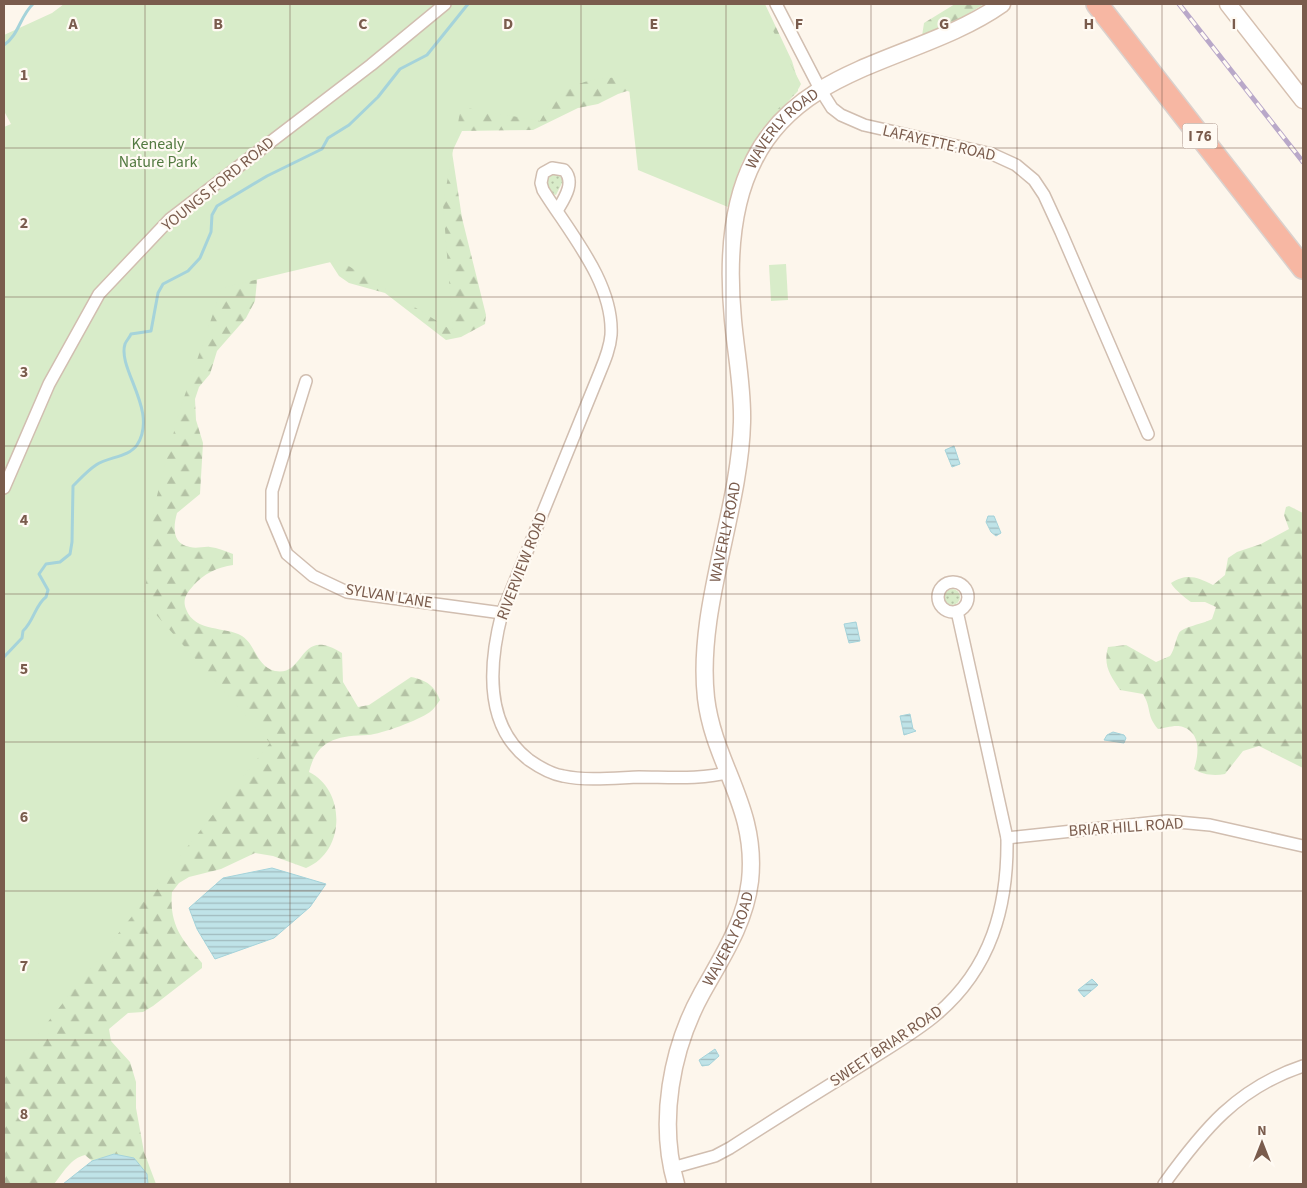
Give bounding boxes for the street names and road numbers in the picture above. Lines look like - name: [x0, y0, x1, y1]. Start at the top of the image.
- street label: WAVERLY ROAD: [740, 83, 823, 173]
- street label: LAFAYETTE ROAD: [880, 119, 998, 167]
- road number: I 76: [1182, 124, 1218, 148]
- street label: YOUNGS FORD ROAD: [156, 132, 279, 237]
- street label: WAVERLY ROAD: [704, 480, 746, 584]
- street label: RIVERVIEW ROAD: [491, 509, 553, 623]
- street label: SYLVAN LANE: [344, 578, 434, 614]
- street label: BRIAR HILL ROAD: [1068, 812, 1184, 842]
- street label: WAVERLY ROAD: [697, 889, 759, 990]
- street label: SWEET BRIAR ROAD: [825, 1000, 947, 1092]

